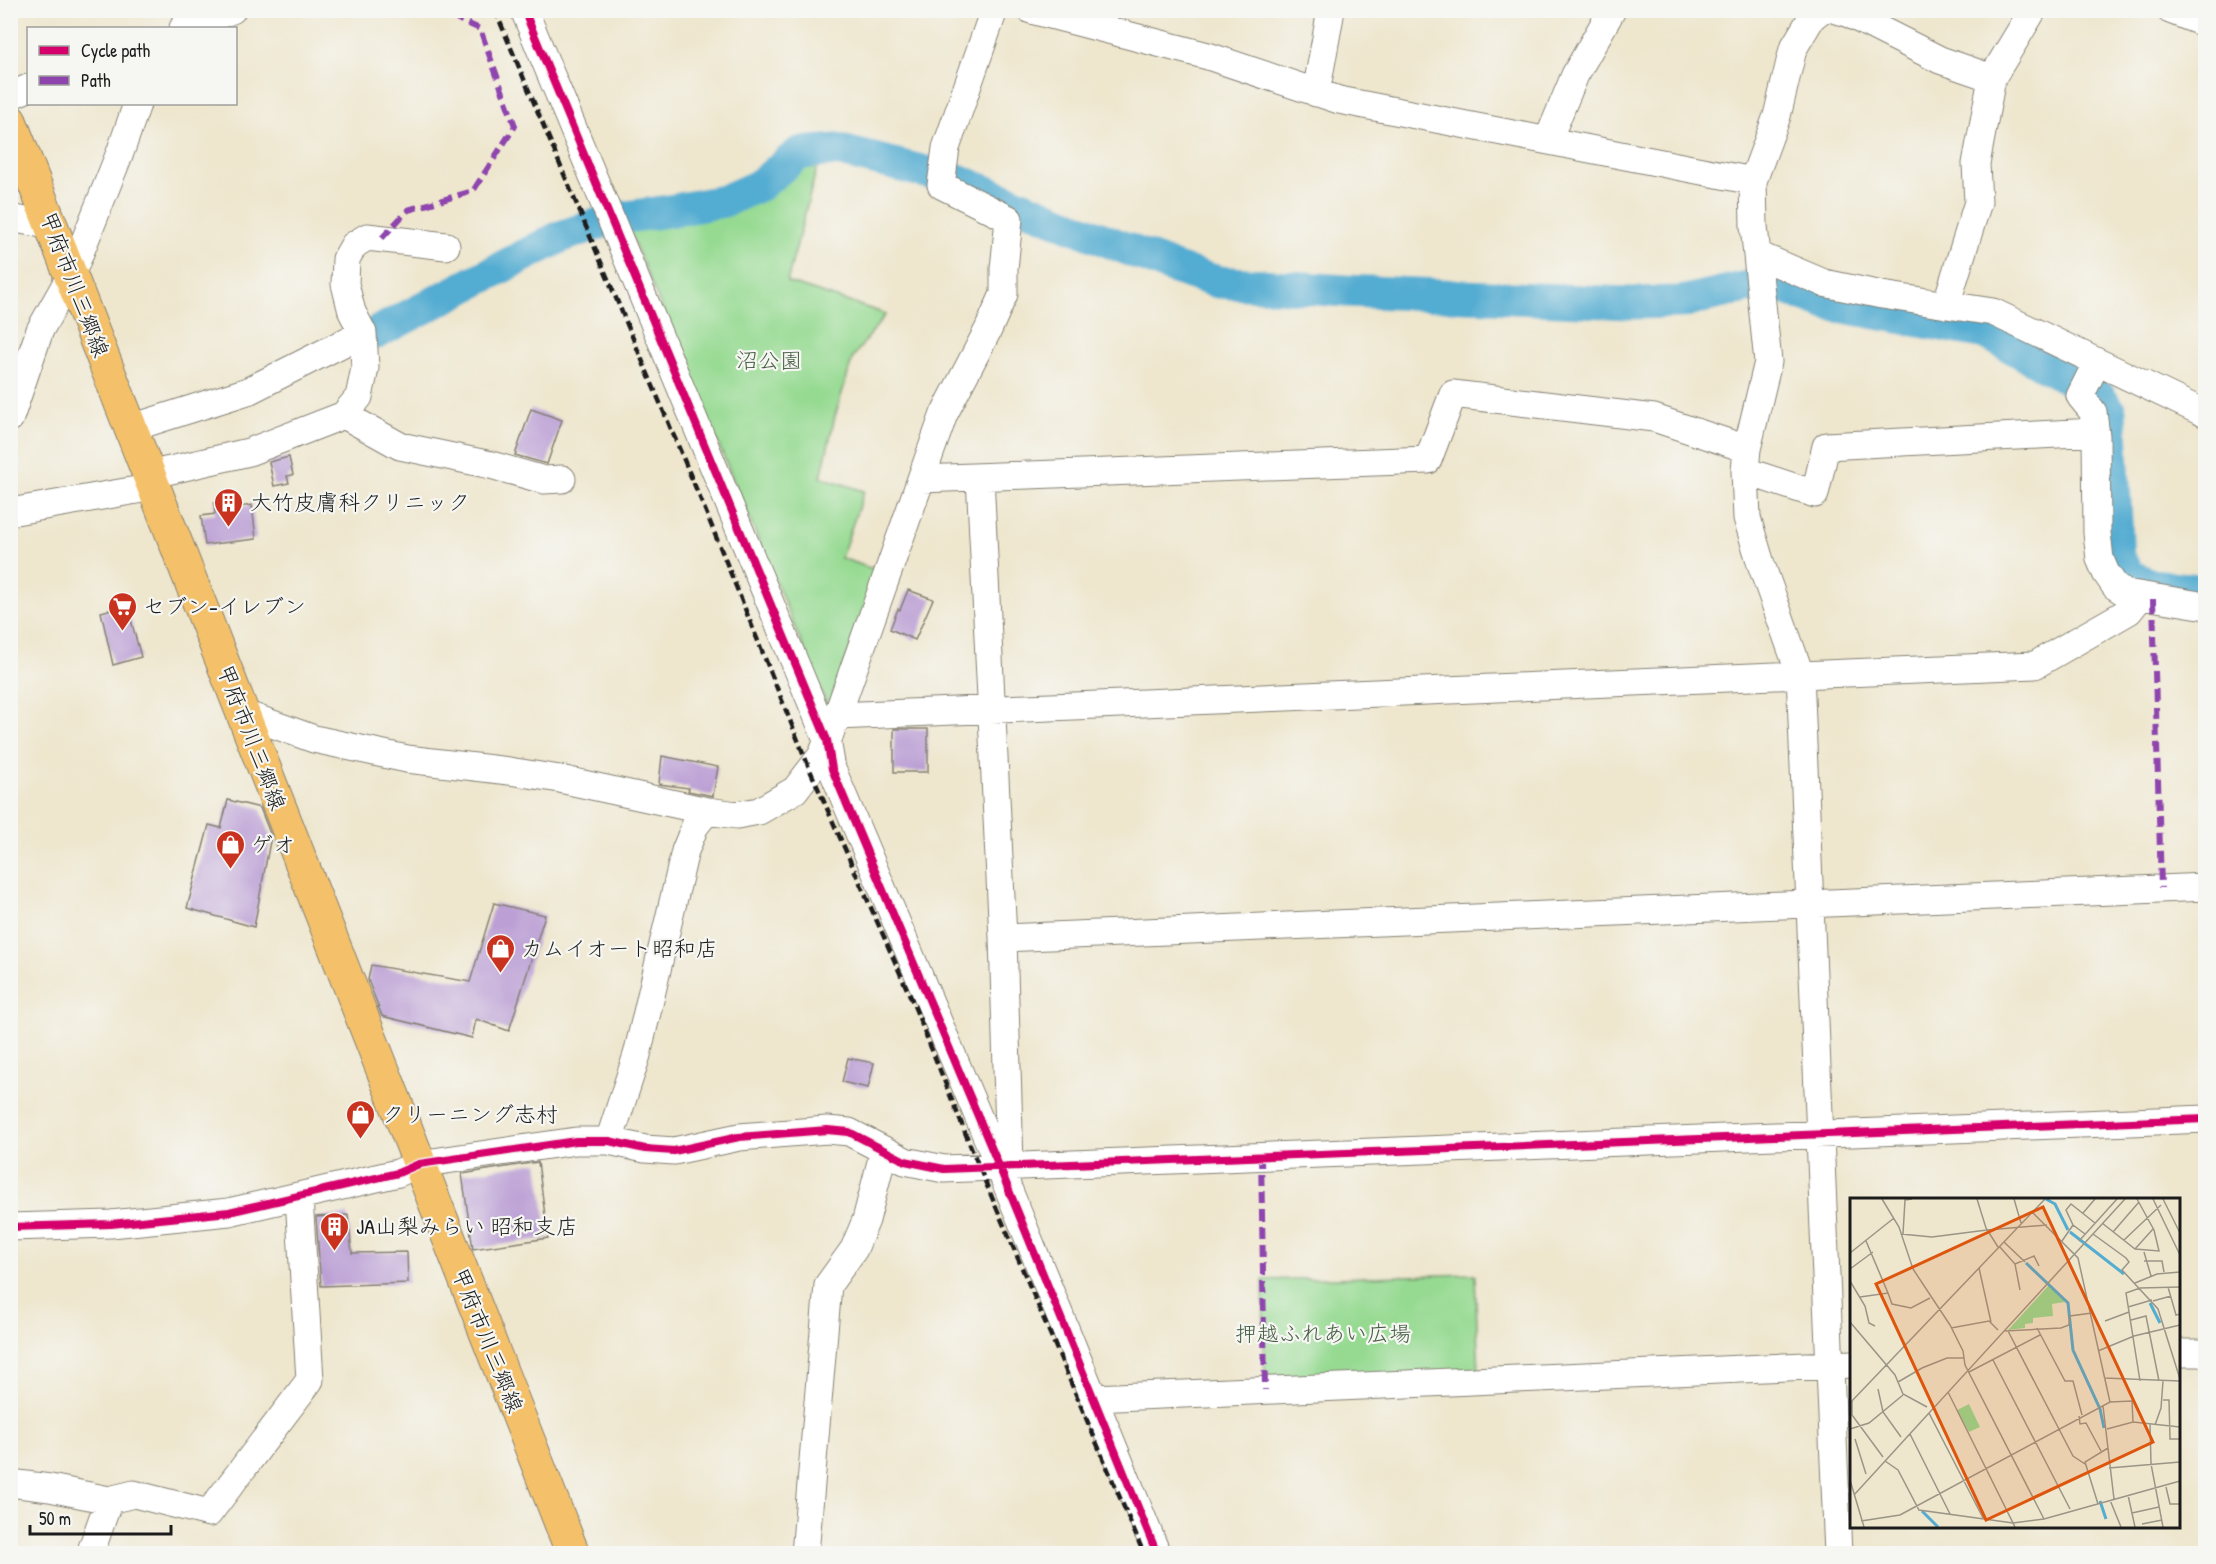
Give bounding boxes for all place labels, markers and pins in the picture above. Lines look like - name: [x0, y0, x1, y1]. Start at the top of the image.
- building icon: 大竹皮膚科クリニック: [213, 486, 245, 528]
- place label: 大竹皮膚科クリニック: [250, 487, 470, 517]
- supermarket icon: セブン-イレブン: [106, 590, 138, 632]
- place label: セブン-イレブン: [143, 591, 306, 621]
- shop icon: ゲオ: [214, 828, 246, 870]
- place label: ゲオ: [251, 829, 295, 859]
- shop icon: カムイオート昭和店: [484, 932, 516, 974]
- place label: カムイオート昭和店: [521, 933, 718, 963]
- shop icon: クリーニング志村: [345, 1098, 377, 1140]
- place label: クリーニング志村: [382, 1099, 558, 1129]
- building icon: JA山梨みらい 昭和支店: [319, 1210, 351, 1252]
- place label: JA山梨みらい 昭和支店: [356, 1211, 578, 1241]

